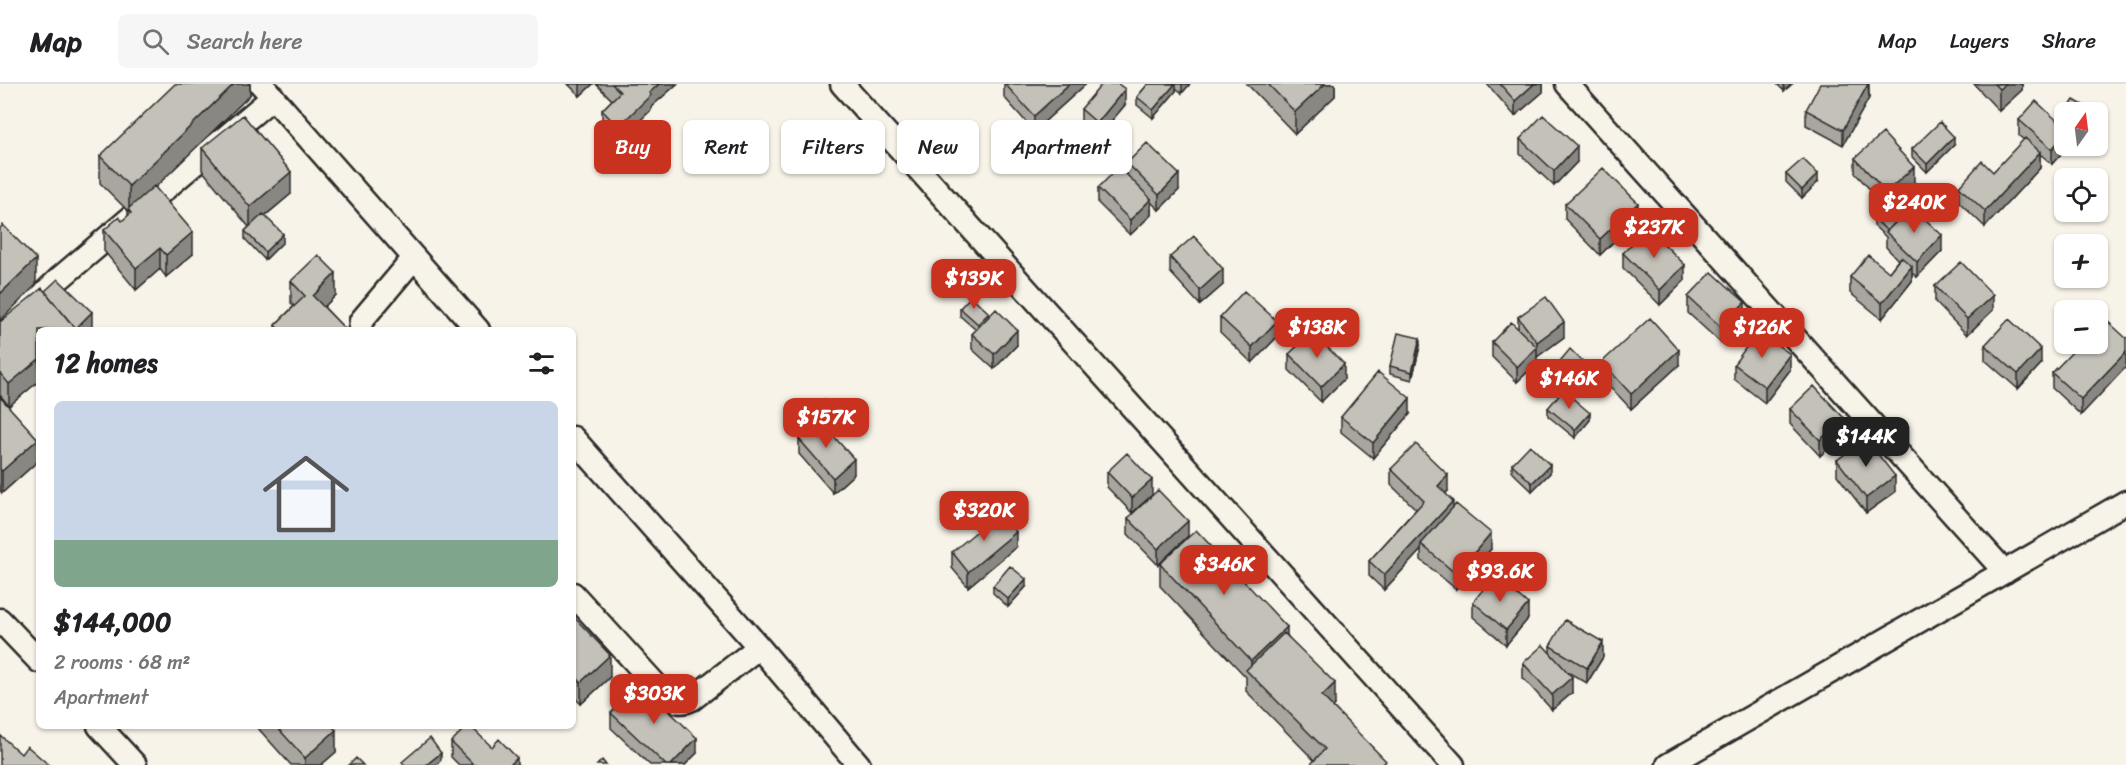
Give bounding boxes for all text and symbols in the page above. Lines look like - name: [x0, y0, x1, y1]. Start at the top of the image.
- search box: [118, 14, 538, 68]
- text: Map: [30, 17, 82, 66]
- text: Search here: [187, 22, 303, 61]
- text: Map: [1878, 22, 1917, 60]
- text: Layers: [1950, 22, 2009, 60]
- text: Share: [2042, 22, 2096, 60]
- icon: search: [139, 25, 172, 58]
- north arrow: [2054, 102, 2108, 156]
- map controls: [2054, 102, 2108, 354]
- chip: Buy: [594, 120, 671, 174]
- chip: Rent: [683, 120, 769, 174]
- chip: Filters: [781, 120, 885, 174]
- chip: New: [897, 120, 979, 174]
- chip: Apartment: [991, 120, 1132, 174]
- button: locate: [2054, 168, 2108, 222]
- pin: $240K: [1872, 183, 1956, 234]
- text: $240K: [1883, 185, 1945, 220]
- pin: $237K: [1612, 208, 1696, 259]
- text: $237K: [1624, 210, 1684, 245]
- button: +: [2054, 234, 2108, 288]
- pin: $139K: [932, 259, 1016, 310]
- text: $139K: [945, 261, 1003, 296]
- button: −: [2054, 300, 2108, 354]
- pin: $138K: [1275, 308, 1359, 359]
- pin: $126K: [1720, 308, 1804, 359]
- text: $138K: [1288, 310, 1346, 345]
- text: $126K: [1733, 310, 1791, 345]
- text: 12 homes: [54, 340, 158, 386]
- icon: filters: [525, 347, 558, 380]
- pin: $146K: [1527, 359, 1611, 410]
- text: $146K: [1540, 361, 1598, 396]
- pin: $157K: [784, 398, 868, 449]
- text: $157K: [797, 400, 855, 435]
- pin: $144K: [1824, 417, 1908, 468]
- text: $144K: [1836, 419, 1896, 454]
- icon: home: [252, 440, 360, 548]
- pin: $320K: [942, 491, 1026, 542]
- text: $320K: [954, 493, 1014, 528]
- pin: $346K: [1182, 545, 1266, 596]
- text: $346K: [1194, 547, 1254, 582]
- pin: $93.6K: [1451, 552, 1549, 603]
- text: $93.6K: [1467, 554, 1533, 589]
- text: $144,000: [54, 599, 171, 645]
- text: 2 rooms · 68 m²: [54, 645, 190, 680]
- pin: $303K: [612, 674, 696, 725]
- text: $303K: [624, 676, 684, 711]
- text: Apartment: [54, 680, 148, 715]

